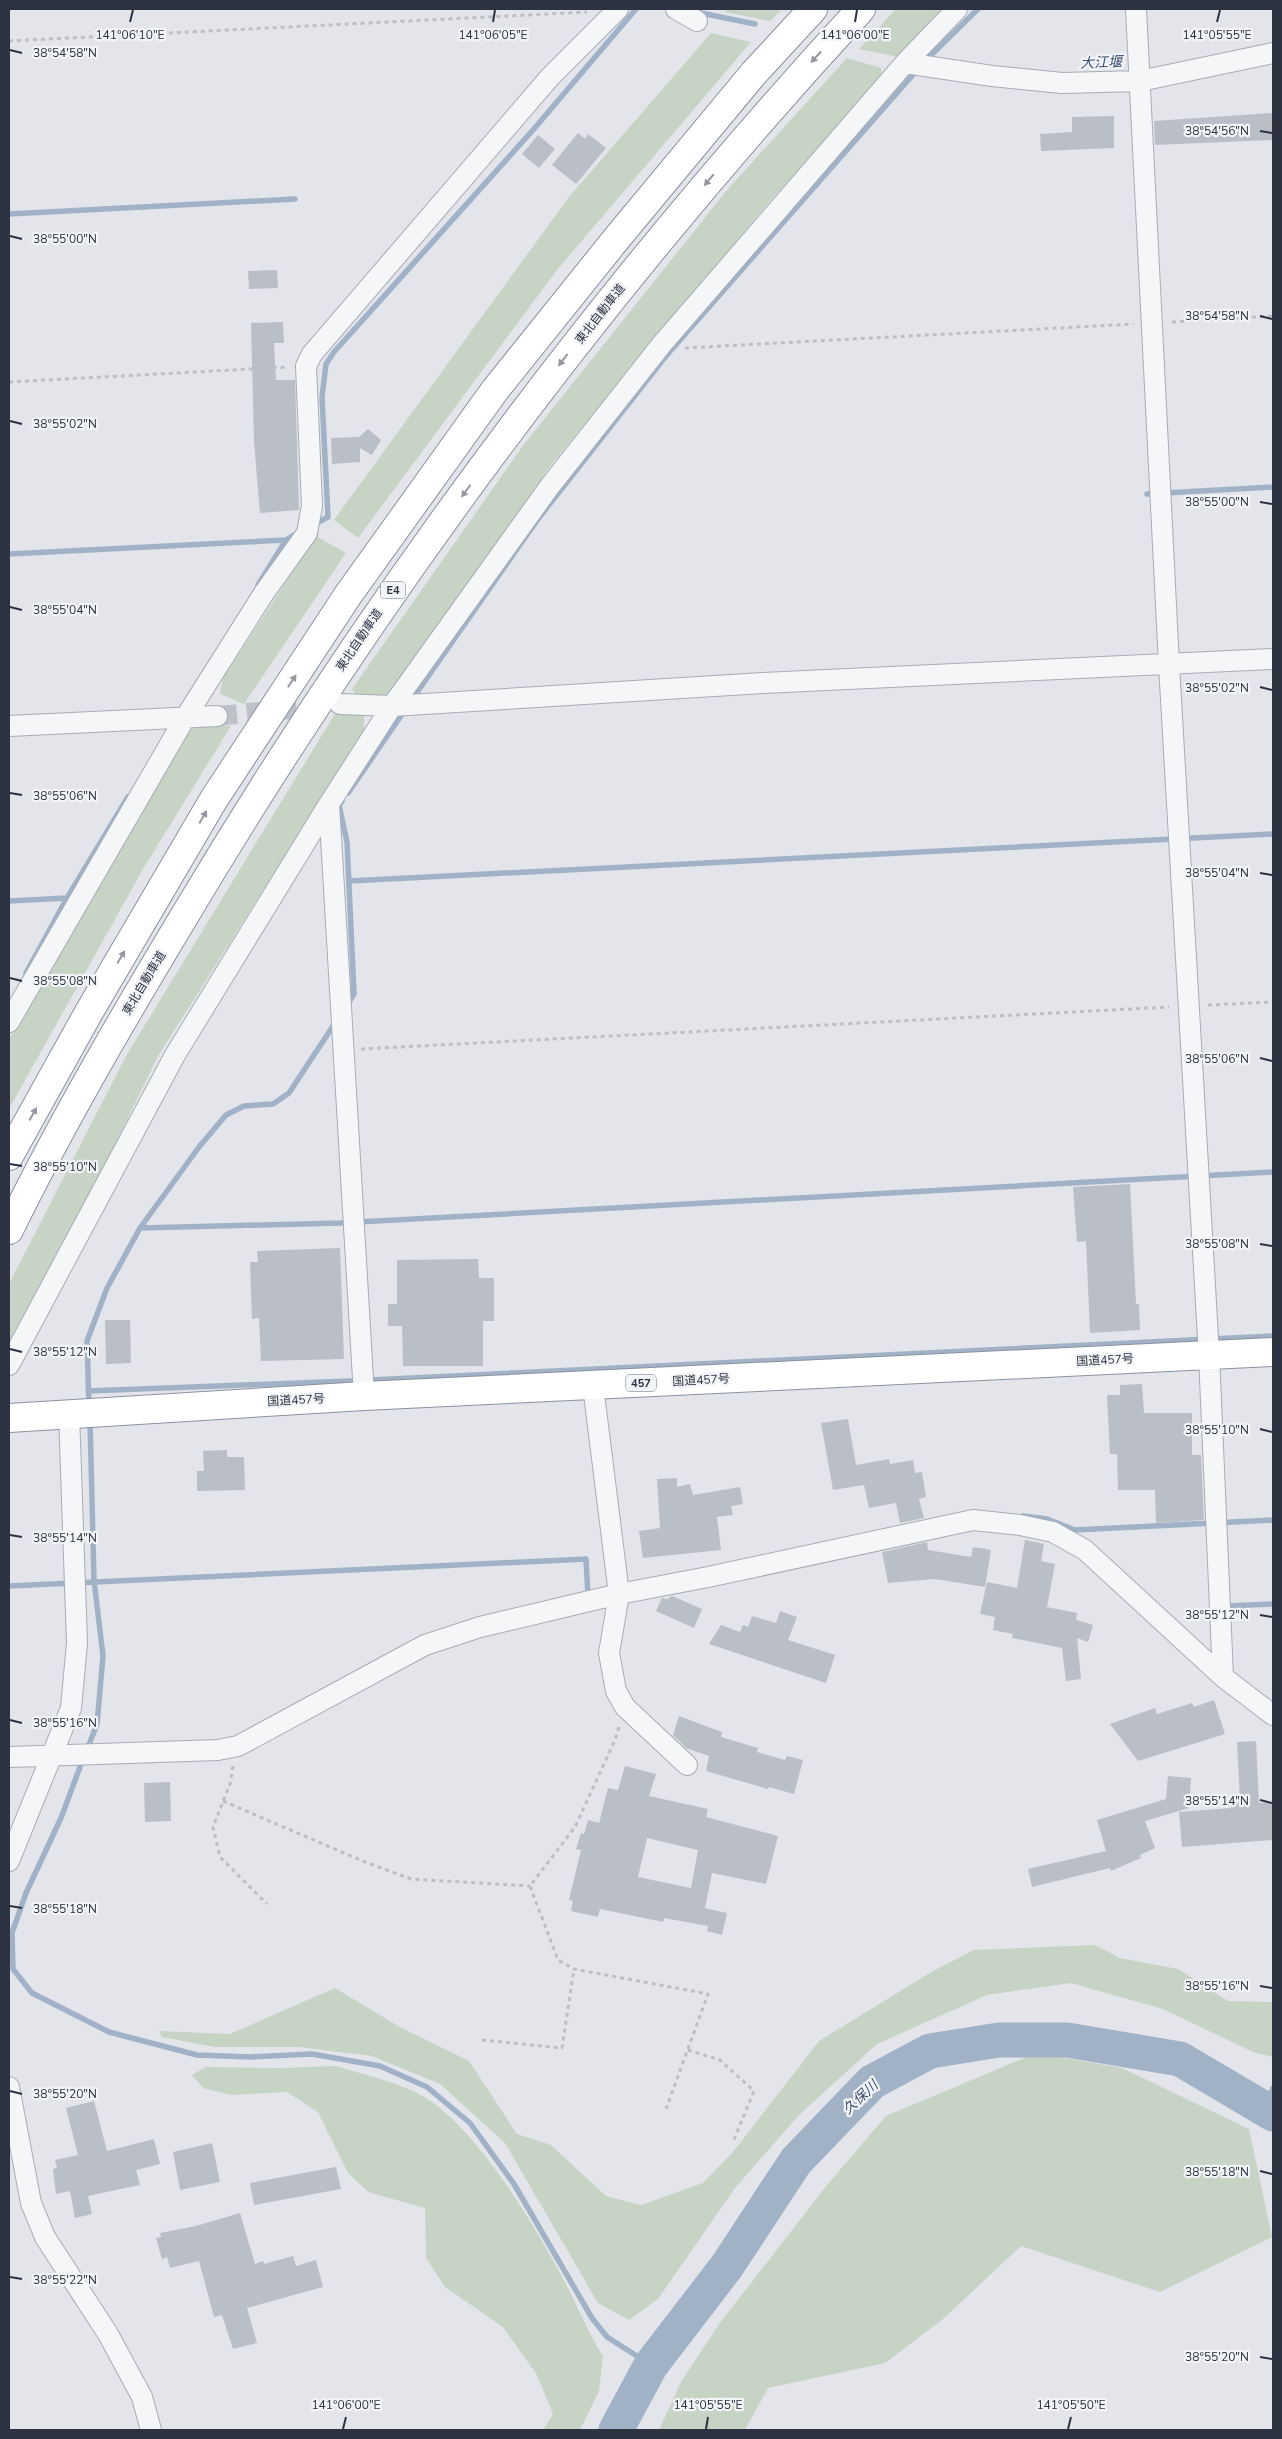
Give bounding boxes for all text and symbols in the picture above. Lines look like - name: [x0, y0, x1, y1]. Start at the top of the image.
- text: 141°06'10"E: [95, 27, 165, 43]
- text: 141°06'05"E: [458, 27, 528, 43]
- text: 141°06'00"E: [820, 27, 890, 43]
- text: 141°05'55"E: [1182, 27, 1252, 43]
- text: 38°54'58"N: [33, 45, 97, 61]
- one-way arrow: [810, 51, 822, 63]
- water label: 大江堰: [1080, 52, 1125, 73]
- text: 38°54'56"N: [1185, 123, 1249, 139]
- one-way arrow: [704, 173, 715, 186]
- text: 38°55'00"N: [33, 231, 97, 247]
- street label: 東北自動車道: [572, 281, 628, 347]
- text: 38°54'58"N: [1185, 308, 1249, 324]
- one-way arrow: [558, 354, 569, 367]
- text: 38°55'02"N: [33, 416, 97, 432]
- one-way arrow: [461, 484, 471, 497]
- text: 38°55'00"N: [1185, 494, 1249, 510]
- road number: E4: [380, 582, 406, 598]
- text: 38°55'04"N: [33, 602, 97, 618]
- street label: 東北自動車道: [332, 606, 386, 674]
- one-way arrow: [287, 674, 297, 687]
- text: 38°55'02"N: [1185, 680, 1249, 696]
- text: 38°55'06"N: [33, 788, 97, 804]
- one-way arrow: [199, 810, 208, 823]
- text: 38°55'04"N: [1185, 865, 1249, 881]
- street label: 東北自動車道: [119, 948, 169, 1018]
- one-way arrow: [117, 951, 126, 964]
- text: 38°55'08"N: [33, 973, 97, 989]
- text: 38°55'06"N: [1185, 1051, 1249, 1067]
- one-way arrow: [28, 1107, 37, 1120]
- text: 38°55'10"N: [33, 1159, 97, 1175]
- text: 38°55'08"N: [1185, 1236, 1249, 1252]
- text: 38°55'12"N: [33, 1344, 97, 1360]
- street label: 国道457号: [1076, 1351, 1134, 1369]
- street label: 国道457号: [672, 1371, 730, 1389]
- road number: 457: [626, 1375, 656, 1392]
- street label: 国道457号: [267, 1391, 325, 1409]
- text: 38°55'10"N: [1185, 1422, 1249, 1438]
- text: 38°55'14"N: [33, 1530, 97, 1546]
- text: 38°55'12"N: [1185, 1607, 1249, 1623]
- text: 38°55'16"N: [33, 1715, 97, 1731]
- text: 38°55'14"N: [1185, 1793, 1249, 1809]
- text: 38°55'18"N: [33, 1901, 97, 1917]
- text: 38°55'16"N: [1185, 1978, 1249, 1994]
- water label: 久保川: [839, 2075, 884, 2119]
- text: 38°55'20"N: [33, 2086, 97, 2102]
- text: 38°55'18"N: [1185, 2164, 1249, 2180]
- text: 38°55'22"N: [33, 2272, 97, 2288]
- text: 38°55'20"N: [1185, 2349, 1249, 2365]
- text: 141°06'00"E: [311, 2397, 381, 2413]
- text: 141°05'55"E: [673, 2397, 743, 2413]
- text: 141°05'50"E: [1036, 2397, 1106, 2413]

